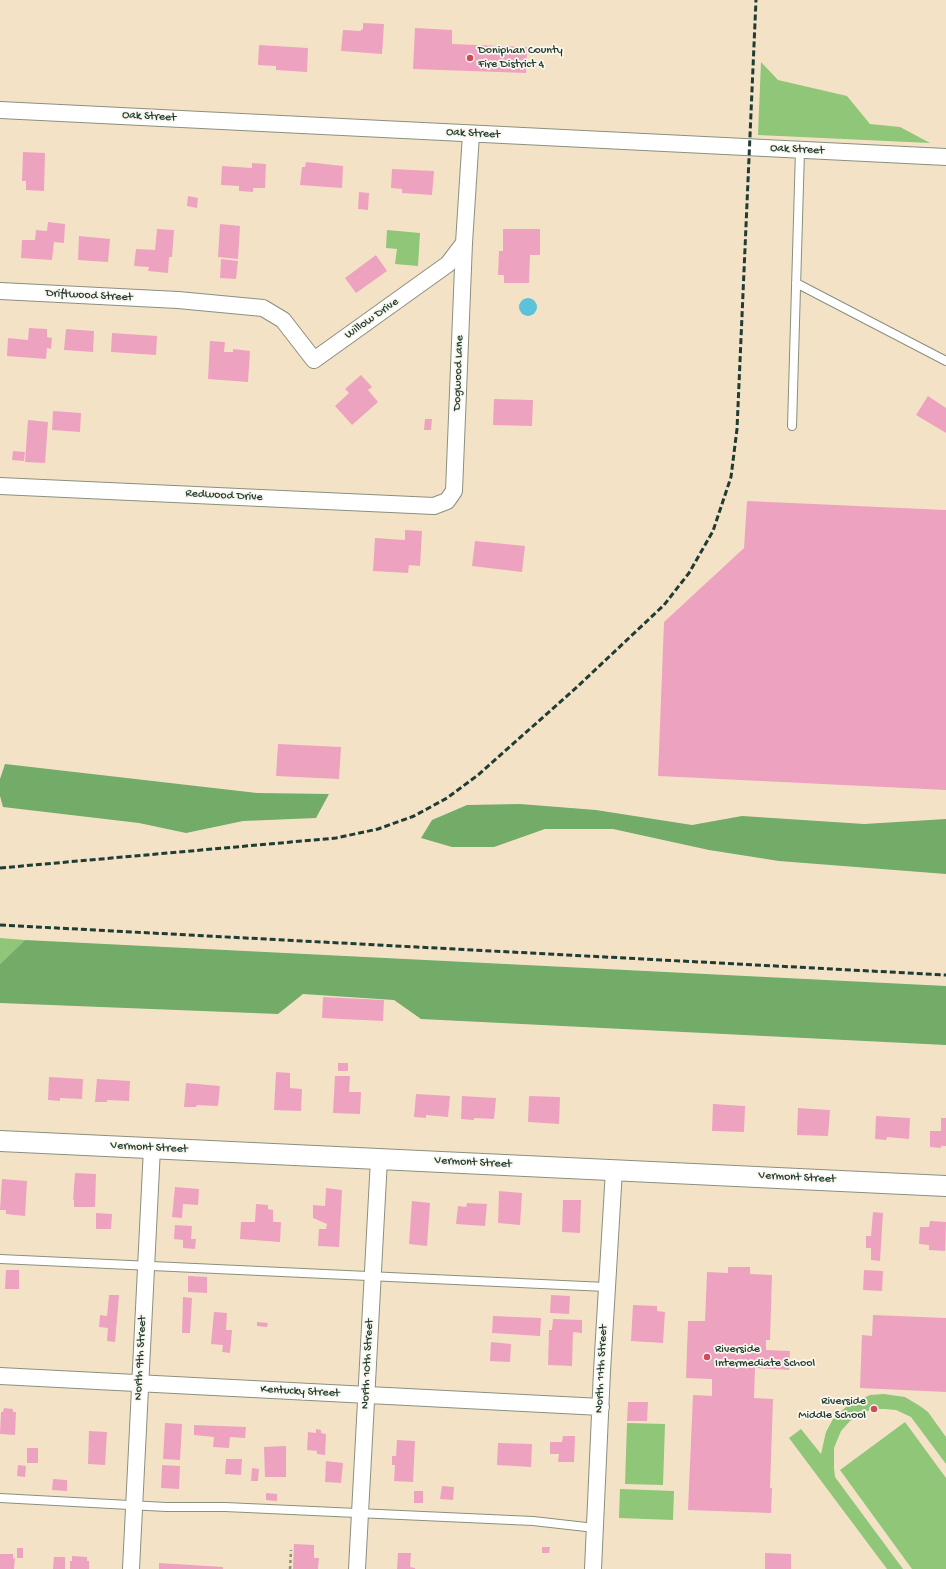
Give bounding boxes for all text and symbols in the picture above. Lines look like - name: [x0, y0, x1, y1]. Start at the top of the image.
- place label: Doniphan County Fire District 4: [478, 44, 563, 72]
- marker: Doniphan County Fire District 4: [465, 53, 475, 63]
- street label: Oak Street: [122, 108, 176, 126]
- street label: Oak Street: [446, 125, 500, 143]
- street label: Oak Street: [770, 141, 824, 159]
- street label: Driftwood Street: [45, 287, 133, 305]
- street label: Willow Drive: [342, 295, 402, 343]
- street label: Dogwood Lane: [450, 335, 468, 411]
- street label: Redwood Drive: [185, 487, 263, 505]
- street label: Vermont Street: [110, 1139, 188, 1157]
- street label: Vermont Street: [434, 1154, 512, 1172]
- street label: Vermont Street: [758, 1169, 836, 1187]
- street label: North 9th Street: [132, 1315, 150, 1401]
- street label: North 10th Street: [358, 1319, 378, 1409]
- street label: North 11th Street: [592, 1324, 612, 1414]
- place label: Riverside Intermediate School: [715, 1343, 815, 1371]
- marker: Riverside Intermediate School: [702, 1352, 712, 1362]
- street label: Kentucky Street: [260, 1383, 340, 1401]
- place label: Riverside Middle School: [798, 1395, 866, 1423]
- marker: Riverside Middle School: [869, 1404, 879, 1414]

